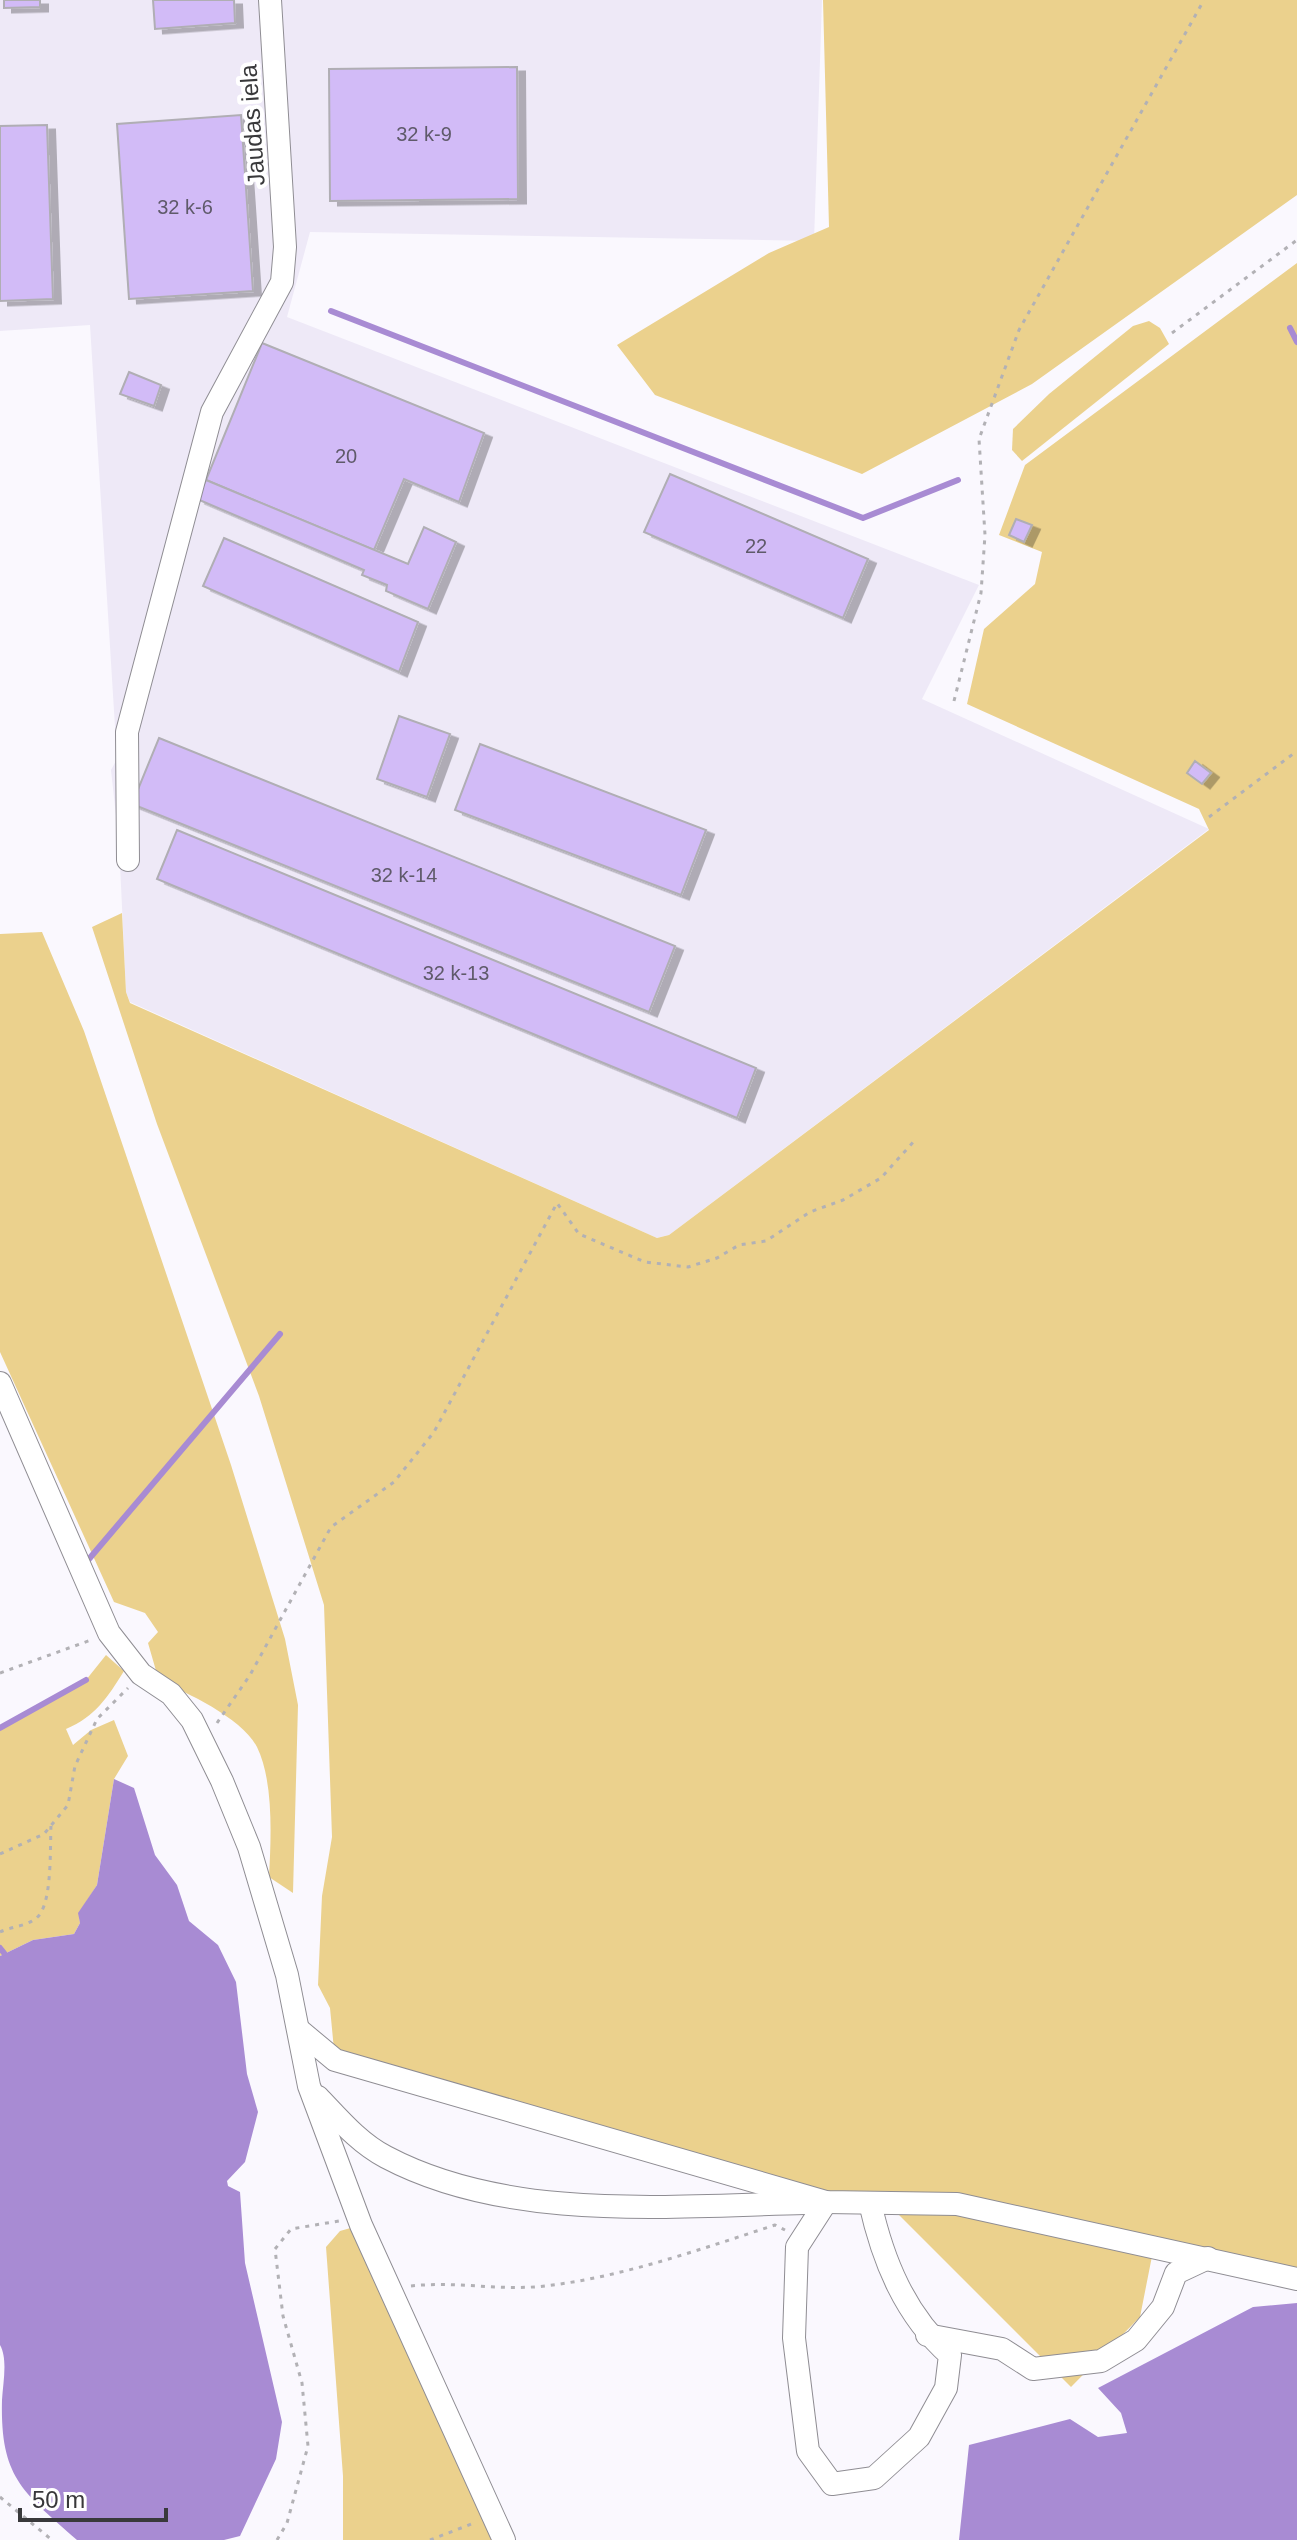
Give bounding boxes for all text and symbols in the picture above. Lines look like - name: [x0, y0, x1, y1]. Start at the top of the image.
- street label: Jaudas iela: [234, 63, 270, 187]
- house number: 32 k-9: [396, 123, 452, 145]
- house number: 32 k-6: [157, 196, 213, 218]
- house number: 20: [335, 445, 357, 467]
- house number: 22: [745, 535, 767, 557]
- house number: 32 k-14: [371, 864, 437, 886]
- house number: 32 k-13: [423, 962, 489, 984]
- scale bar: [20, 2472, 166, 2522]
- text: 50 m: [32, 2486, 85, 2513]

